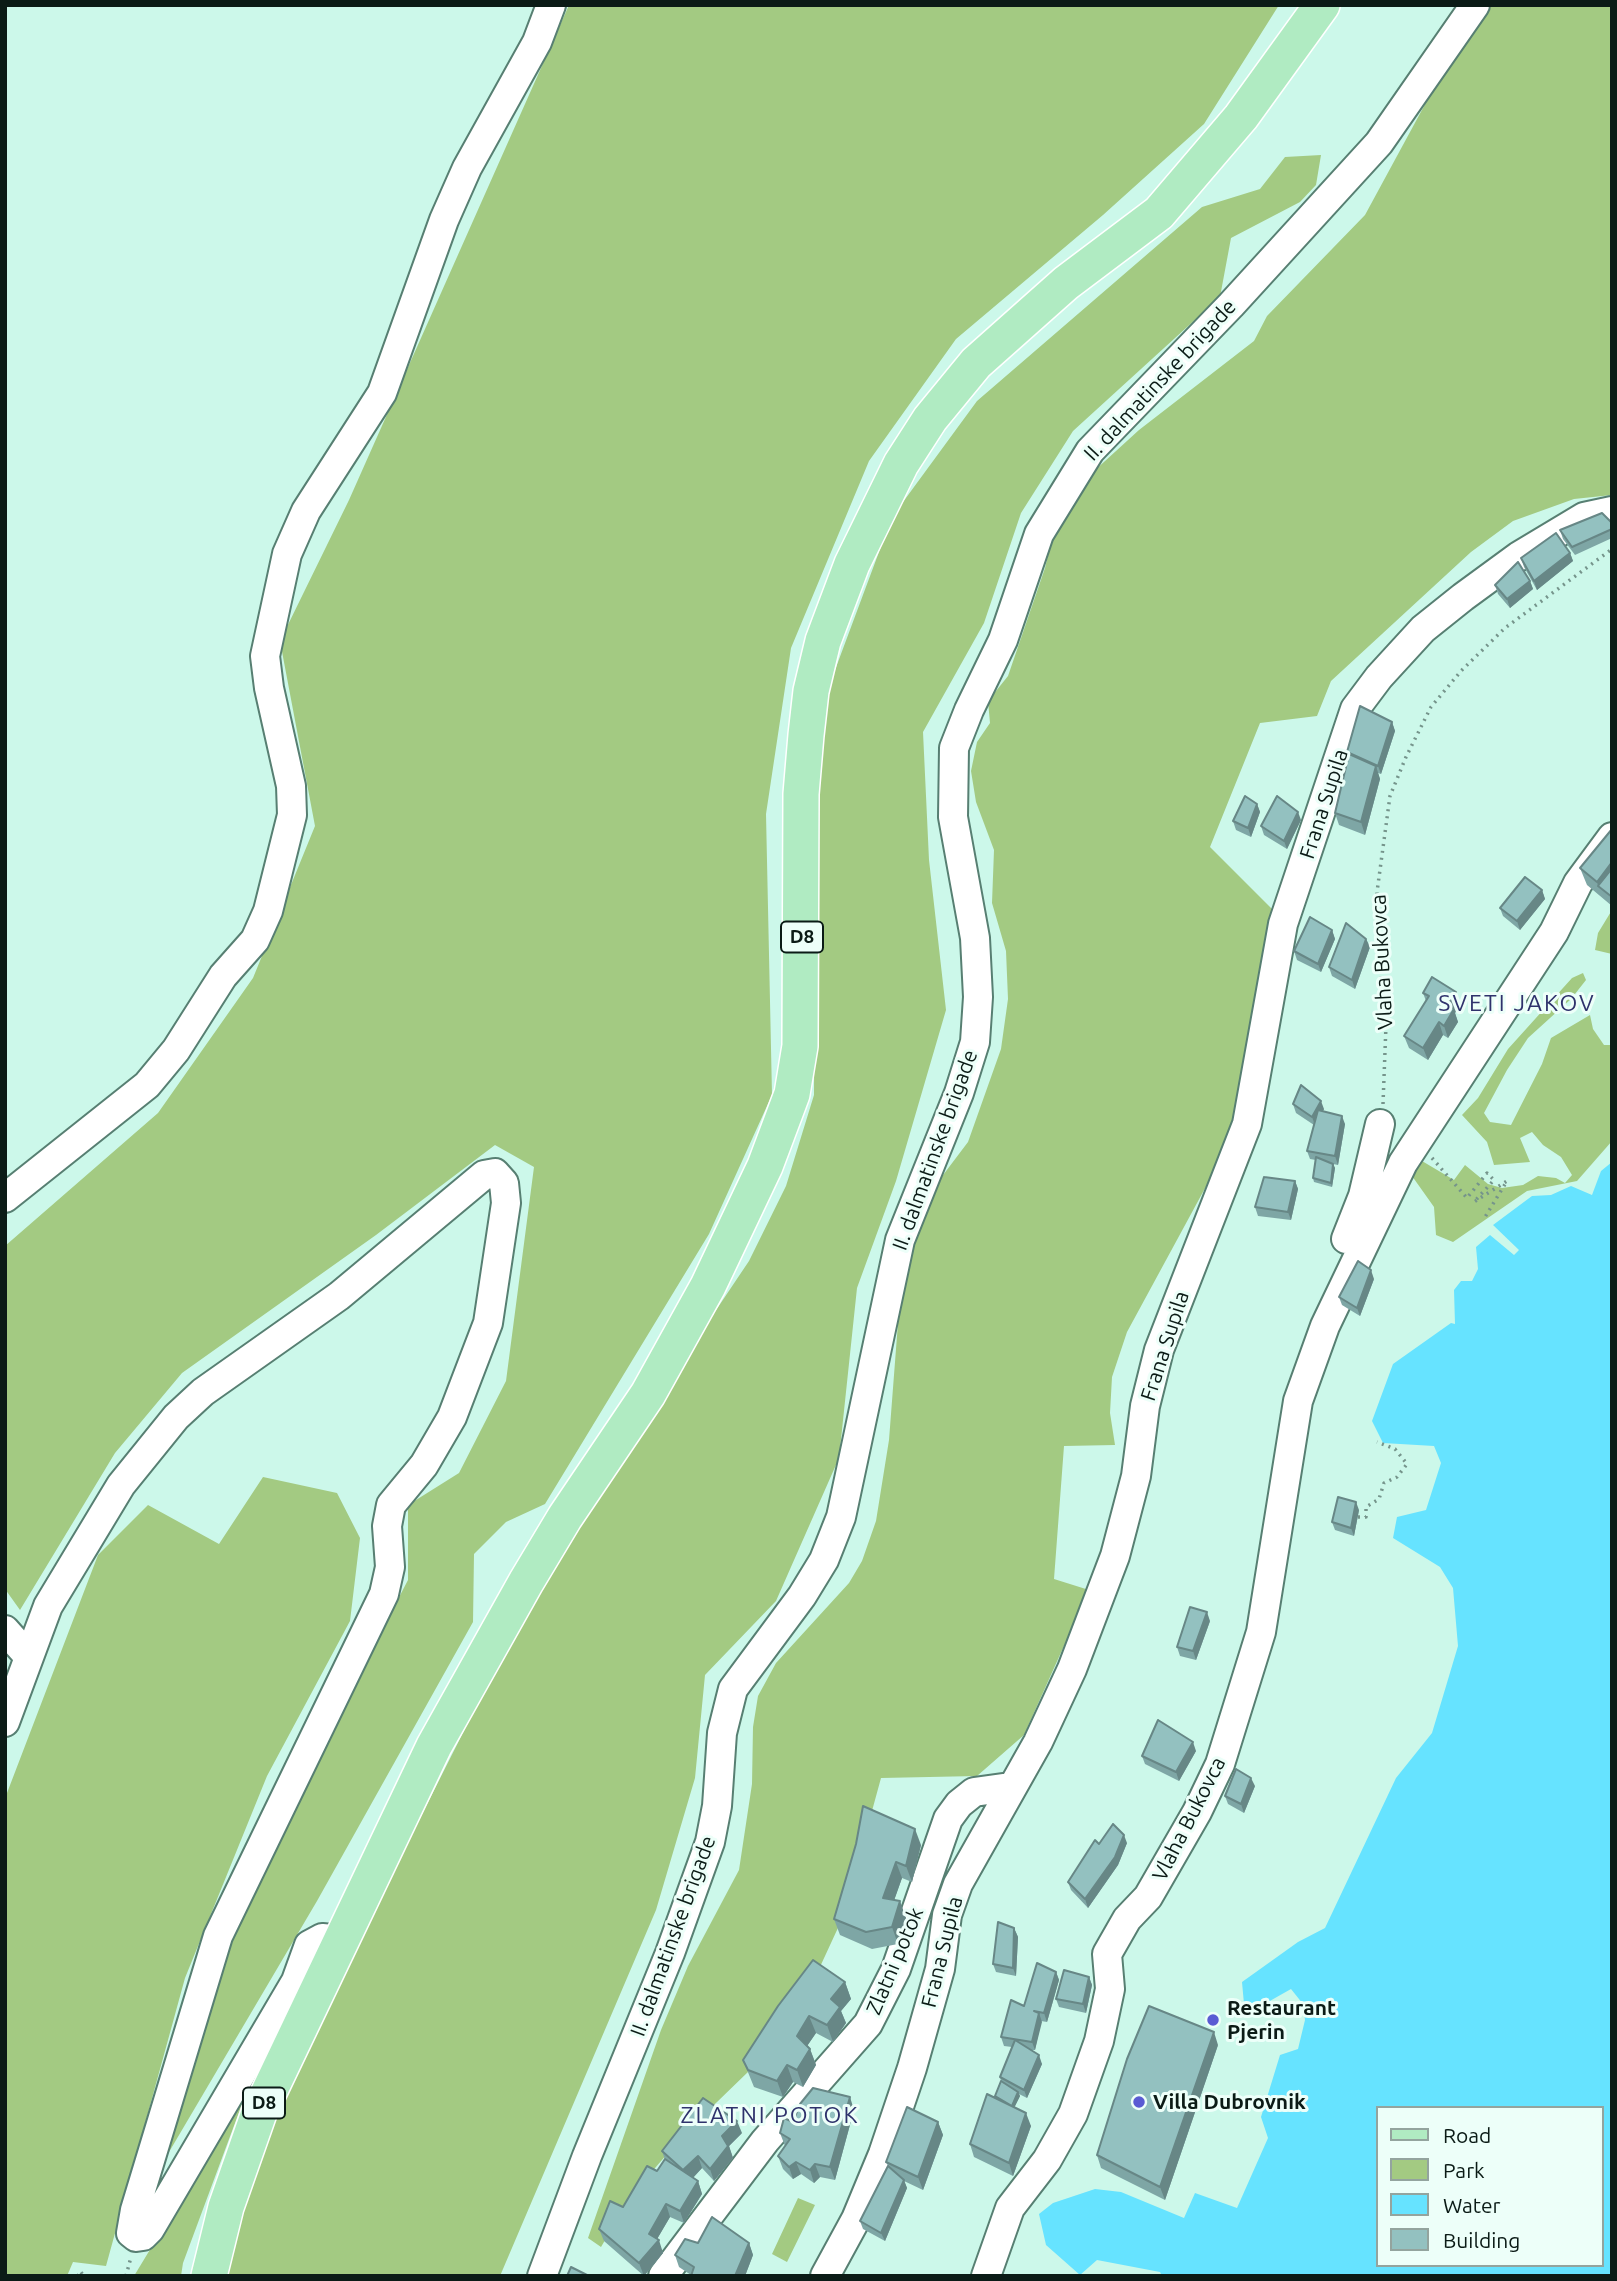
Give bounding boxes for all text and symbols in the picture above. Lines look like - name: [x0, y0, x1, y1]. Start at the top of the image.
- street label: II. dalmatinske brigade: [1079, 294, 1241, 466]
- street label: Frana Supila: [1294, 746, 1354, 862]
- street label: Vlaha Bukovca: [1366, 894, 1398, 1030]
- road number: D8: [781, 922, 823, 953]
- district label: SVETI JAKOV: [1440, 989, 1594, 1017]
- street label: II. dalmatinske brigade: [887, 1046, 983, 1254]
- street label: Frana Supila: [1135, 1288, 1195, 1404]
- street label: Vlaha Bukovca: [1147, 1753, 1231, 1885]
- street label: II. dalmatinske brigade: [625, 1832, 721, 2040]
- street label: Frana Supila: [916, 1894, 968, 2010]
- street label: Zlatni potok: [861, 1904, 929, 2018]
- place label: Restaurant Pjerin: [1227, 1995, 1336, 2045]
- marker: Restaurant Pjerin: [1205, 2012, 1221, 2028]
- road number: D8: [243, 2088, 285, 2118]
- place label: Villa Dubrovnik: [1153, 2089, 1306, 2115]
- marker: Villa Dubrovnik: [1131, 2094, 1147, 2110]
- district label: ZLATNI POTOK: [682, 2101, 858, 2129]
- legend: [1376, 2106, 1603, 2267]
- text: Road: [1443, 2123, 1491, 2147]
- text: Park: [1443, 2158, 1485, 2182]
- text: Water: [1443, 2193, 1501, 2217]
- text: Building: [1443, 2228, 1520, 2252]

